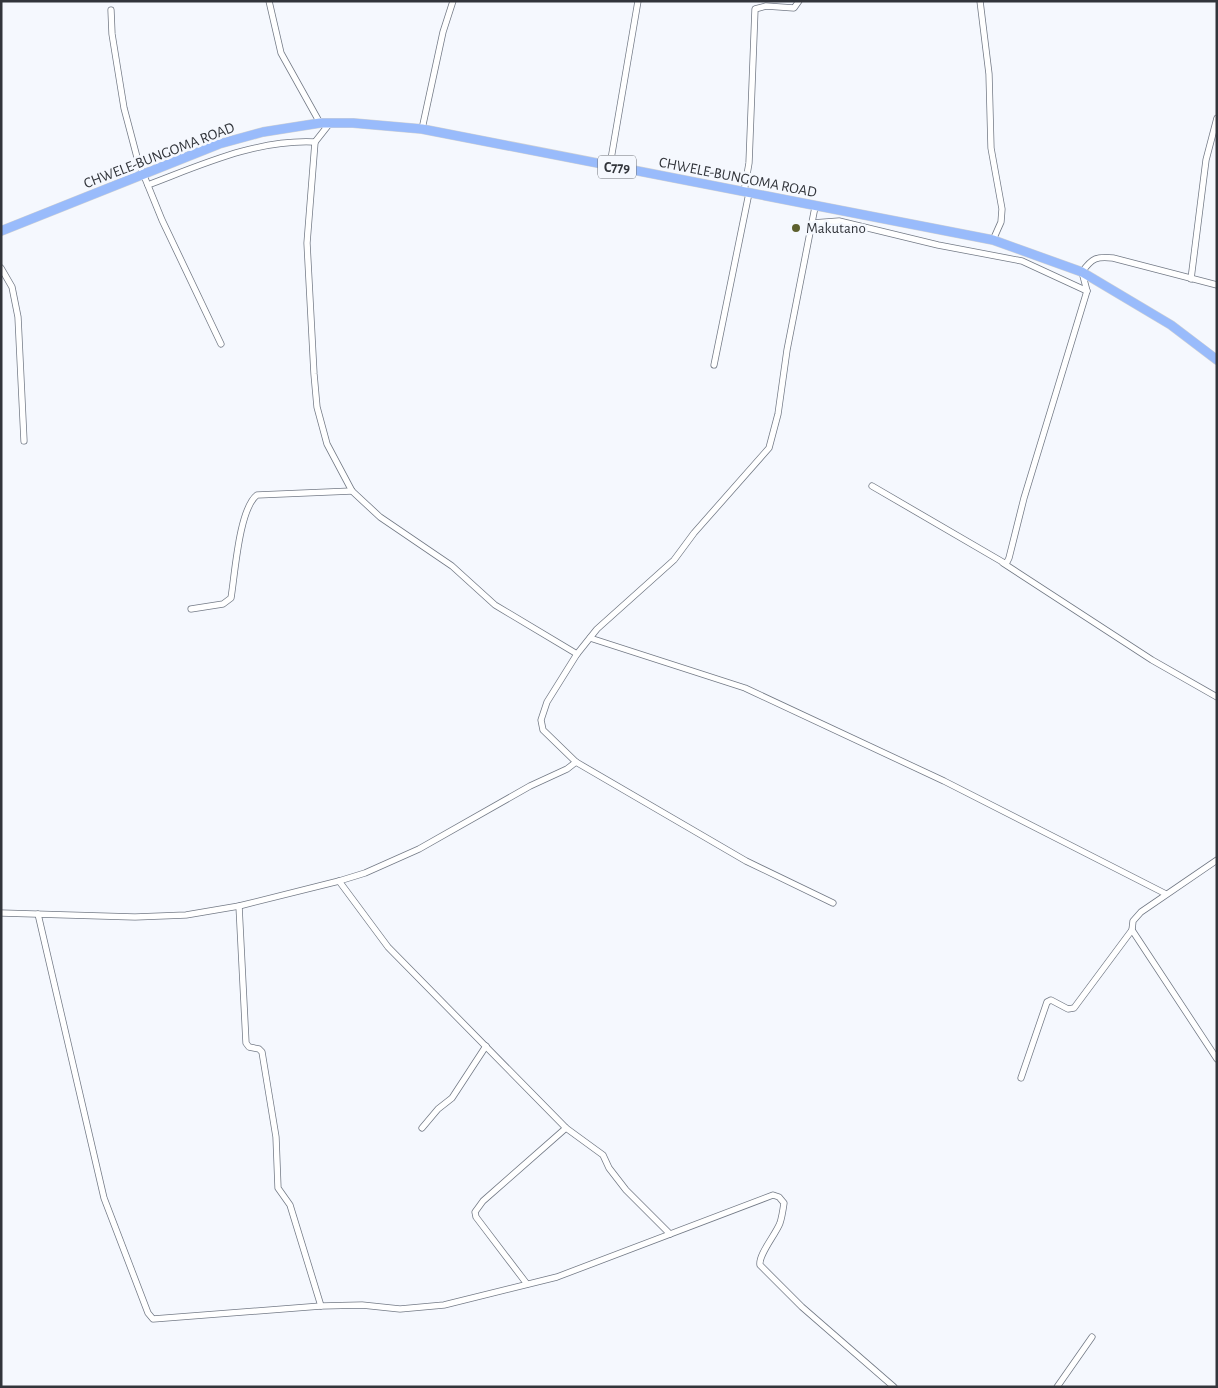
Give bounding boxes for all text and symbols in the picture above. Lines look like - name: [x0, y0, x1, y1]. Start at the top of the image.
- street label: CHWELE-BUNGOMA ROAD: [82, 120, 237, 191]
- street label: CHWELE-BUNGOMA ROAD: [658, 155, 818, 200]
- road number: C779: [598, 156, 636, 178]
- place label: Makutano: [806, 221, 866, 236]
- marker: Makutano: [790, 222, 802, 234]

